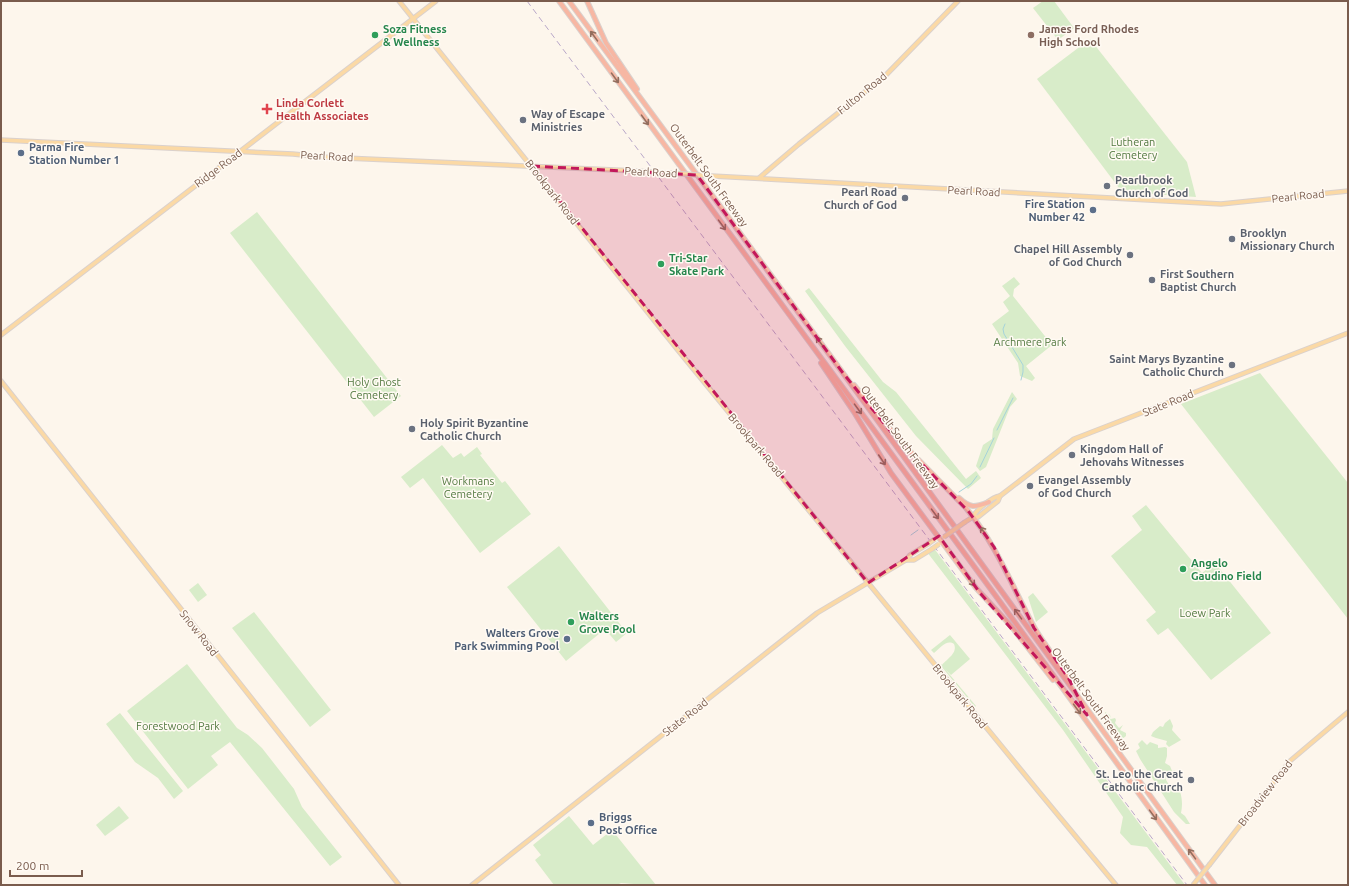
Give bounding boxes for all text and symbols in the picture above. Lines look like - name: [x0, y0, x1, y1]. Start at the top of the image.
- place label: Soza Fitness & Wellness: [383, 23, 447, 48]
- place label: James Ford Rhodes High School: [1039, 23, 1139, 48]
- marker: Soza Fitness & Wellness: [370, 30, 380, 40]
- one-way arrow: [590, 30, 598, 41]
- marker: James Ford Rhodes High School: [1026, 30, 1036, 40]
- street label: Fulton Road: [835, 70, 889, 116]
- one-way arrow: [611, 72, 619, 83]
- place label: Linda Corlett Health Associates: [276, 97, 369, 122]
- marker: Linda Corlett Health Associates: [261, 103, 273, 115]
- place label: Way of Escape Ministries: [531, 108, 605, 133]
- one-way arrow: [641, 114, 649, 125]
- marker: Way of Escape Ministries: [518, 115, 528, 125]
- street label: Outerbelt South Freeway: [668, 121, 751, 229]
- park label: Lutheran Cemetery: [1109, 136, 1158, 161]
- place label: Parma Fire Station Number 1: [29, 141, 120, 166]
- street label: Ridge Road: [192, 146, 244, 190]
- marker: Parma Fire Station Number 1: [16, 148, 26, 158]
- street label: Pearl Road: [300, 149, 354, 163]
- street label: Brookpark Road: [523, 157, 581, 227]
- street label: Pearl Road: [624, 165, 678, 179]
- place label: Pearlbrook Church of God: [1115, 174, 1188, 199]
- marker: Pearlbrook Church of God: [1102, 181, 1112, 191]
- street label: Pearl Road: [947, 184, 1001, 198]
- place label: Pearl Road Church of God: [824, 186, 897, 211]
- street label: Pearl Road: [1271, 187, 1325, 205]
- marker: Pearl Road Church of God: [900, 193, 910, 203]
- place label: Fire Station Number 42: [1025, 198, 1085, 223]
- marker: Fire Station Number 42: [1088, 205, 1098, 215]
- one-way arrow: [718, 219, 726, 230]
- place label: Brooklyn Missionary Church: [1240, 227, 1335, 252]
- marker: Brooklyn Missionary Church: [1227, 234, 1237, 244]
- place label: Chapel Hill Assembly of God Church: [1014, 243, 1122, 268]
- marker: Chapel Hill Assembly of God Church: [1125, 250, 1135, 260]
- place label: Tri-Star Skate Park: [669, 252, 725, 277]
- marker: Tri-Star Skate Park: [656, 259, 666, 269]
- place label: First Southern Baptist Church: [1160, 268, 1236, 293]
- marker: First Southern Baptist Church: [1147, 275, 1157, 285]
- one-way arrow: [815, 336, 824, 347]
- park label: Archmere Park: [994, 336, 1067, 348]
- place label: Saint Marys Byzantine Catholic Church: [1109, 353, 1224, 378]
- marker: Saint Marys Byzantine Catholic Church: [1227, 360, 1237, 370]
- park label: Holy Ghost Cemetery: [347, 376, 402, 401]
- street label: Outerbelt South Freeway: [859, 383, 942, 491]
- street label: State Road: [1141, 387, 1195, 419]
- one-way arrow: [854, 403, 862, 414]
- street label: Brookpark Road: [726, 411, 786, 479]
- place label: Holy Spirit Byzantine Catholic Church: [420, 417, 529, 442]
- marker: Holy Spirit Byzantine Catholic Church: [407, 424, 417, 434]
- place label: Kingdom Hall of Jehovahs Witnesses: [1080, 443, 1184, 468]
- marker: Kingdom Hall of Jehovahs Witnesses: [1067, 450, 1077, 460]
- one-way arrow: [879, 454, 887, 466]
- place label: Evangel Assembly of God Church: [1038, 474, 1131, 499]
- park label: Workmans Cemetery: [442, 475, 494, 500]
- marker: Evangel Assembly of God Church: [1025, 481, 1035, 491]
- one-way arrow: [931, 508, 939, 519]
- one-way arrow: [980, 526, 988, 537]
- place label: Angelo Gaudino Field: [1191, 557, 1262, 582]
- marker: Angelo Gaudino Field: [1178, 564, 1188, 574]
- one-way arrow: [967, 575, 975, 586]
- park label: Loew Park: [1179, 607, 1231, 619]
- street label: Snow Road: [177, 608, 221, 658]
- one-way arrow: [1014, 609, 1022, 620]
- place label: Walters Grove Pool: [579, 610, 636, 635]
- marker: Walters Grove Pool: [566, 617, 576, 627]
- place label: Walters Grove Park Swimming Pool: [454, 627, 560, 652]
- marker: Walters Grove Park Swimming Pool: [562, 634, 572, 644]
- street label: Outerbelt South Freeway: [1050, 645, 1133, 753]
- street label: Brookpark Road: [930, 661, 990, 731]
- street label: State Road: [660, 696, 710, 738]
- one-way arrow: [1073, 703, 1082, 714]
- park label: Forestwood Park: [136, 720, 220, 732]
- street label: Broadview Road: [1236, 758, 1294, 828]
- place label: St. Leo the Great Catholic Church: [1096, 768, 1183, 793]
- marker: St. Leo the Great Catholic Church: [1186, 775, 1196, 785]
- one-way arrow: [1149, 809, 1158, 820]
- place label: Briggs Post Office: [599, 811, 657, 836]
- marker: Briggs Post Office: [586, 818, 596, 828]
- one-way arrow: [1188, 848, 1196, 859]
- scale bar: [10, 852, 82, 878]
- text: 200 m: [16, 859, 49, 872]

